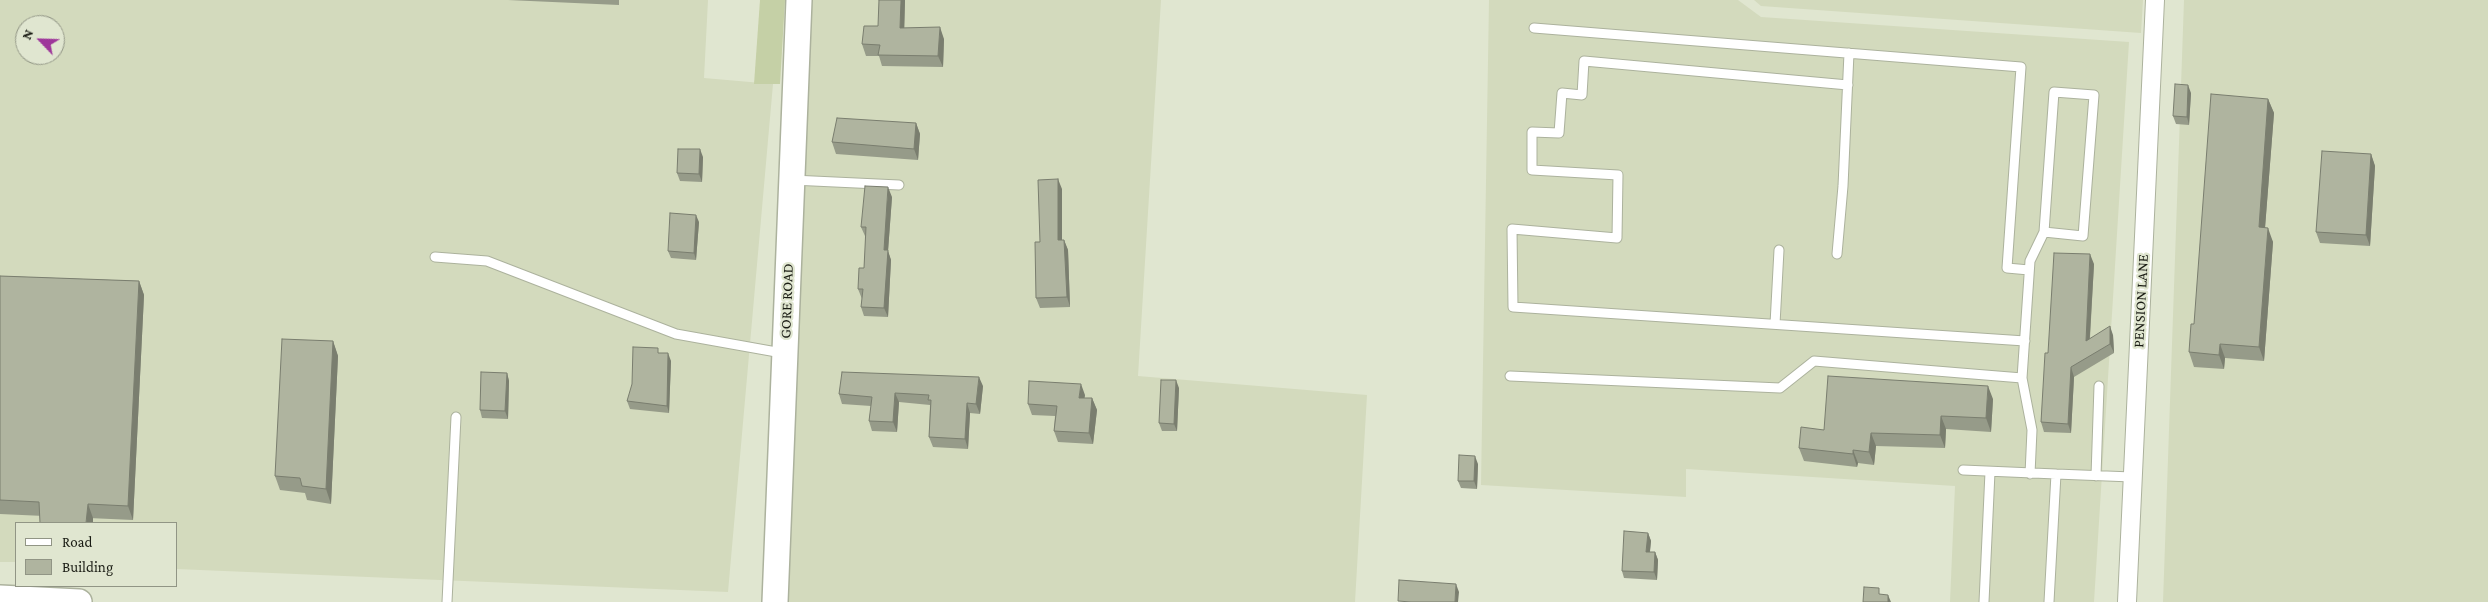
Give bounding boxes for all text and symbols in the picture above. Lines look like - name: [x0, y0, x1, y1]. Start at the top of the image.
- north arrow: [15, 15, 65, 65]
- text: N: [18, 27, 36, 42]
- street label: PENSION LANE: [2130, 254, 2152, 348]
- street label: GORE ROAD: [777, 263, 797, 339]
- legend: [15, 522, 178, 587]
- text: Road: [62, 534, 92, 550]
- text: Building: [62, 559, 113, 575]

